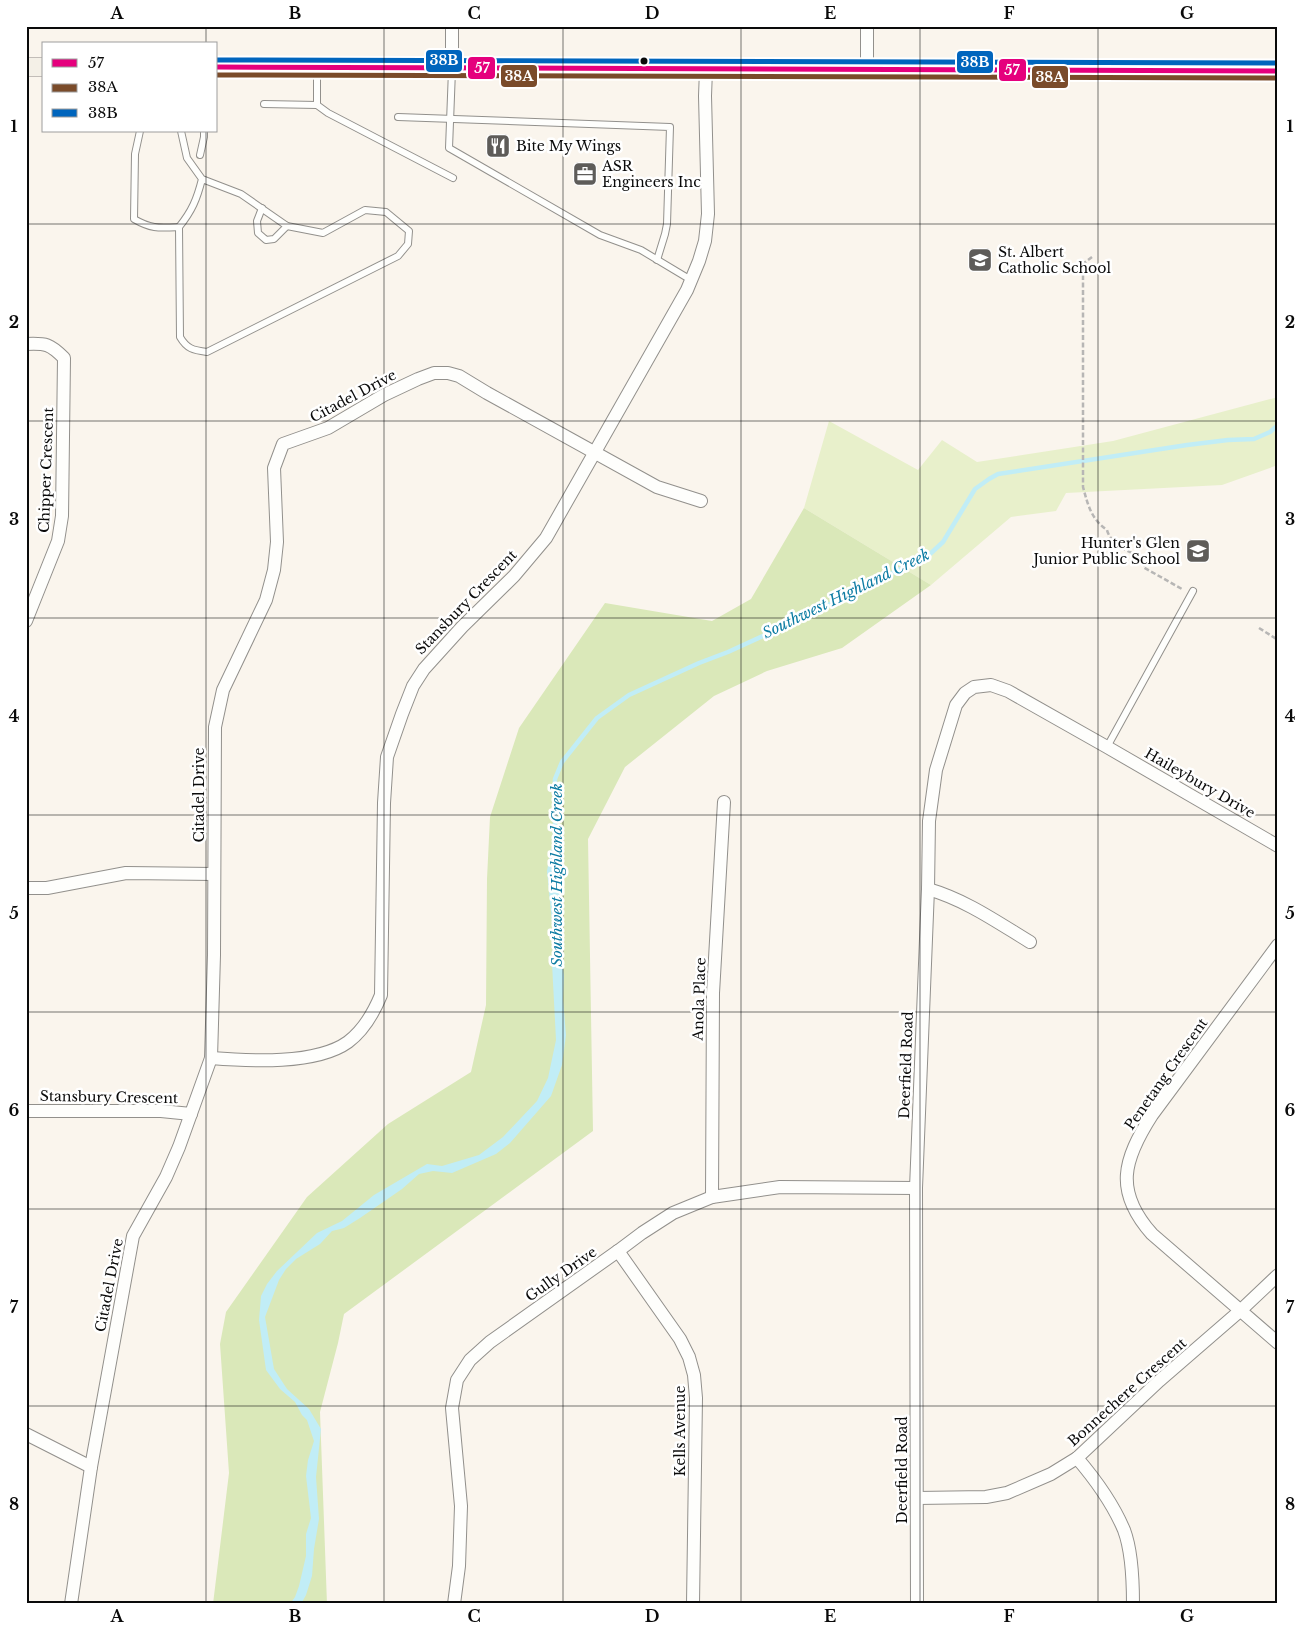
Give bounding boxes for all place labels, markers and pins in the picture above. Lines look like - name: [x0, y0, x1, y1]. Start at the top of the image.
- unlabelled marker: [639, 56, 649, 66]
- restaurant icon: Bite My Wings: [485, 133, 511, 159]
- place label: Bite My Wings: [516, 137, 621, 155]
- place label: ASR Engineers Inc: [601, 157, 701, 191]
- office icon: ASR Engineers Inc: [572, 161, 598, 187]
- place label: St. Albert Catholic School: [998, 243, 1111, 277]
- school or university icon: St. Albert Catholic School: [967, 247, 993, 273]
- place label: Hunter's Glen Junior Public School: [1031, 534, 1180, 568]
- school or university icon: Hunter's Glen Junior Public School: [1185, 538, 1211, 564]

